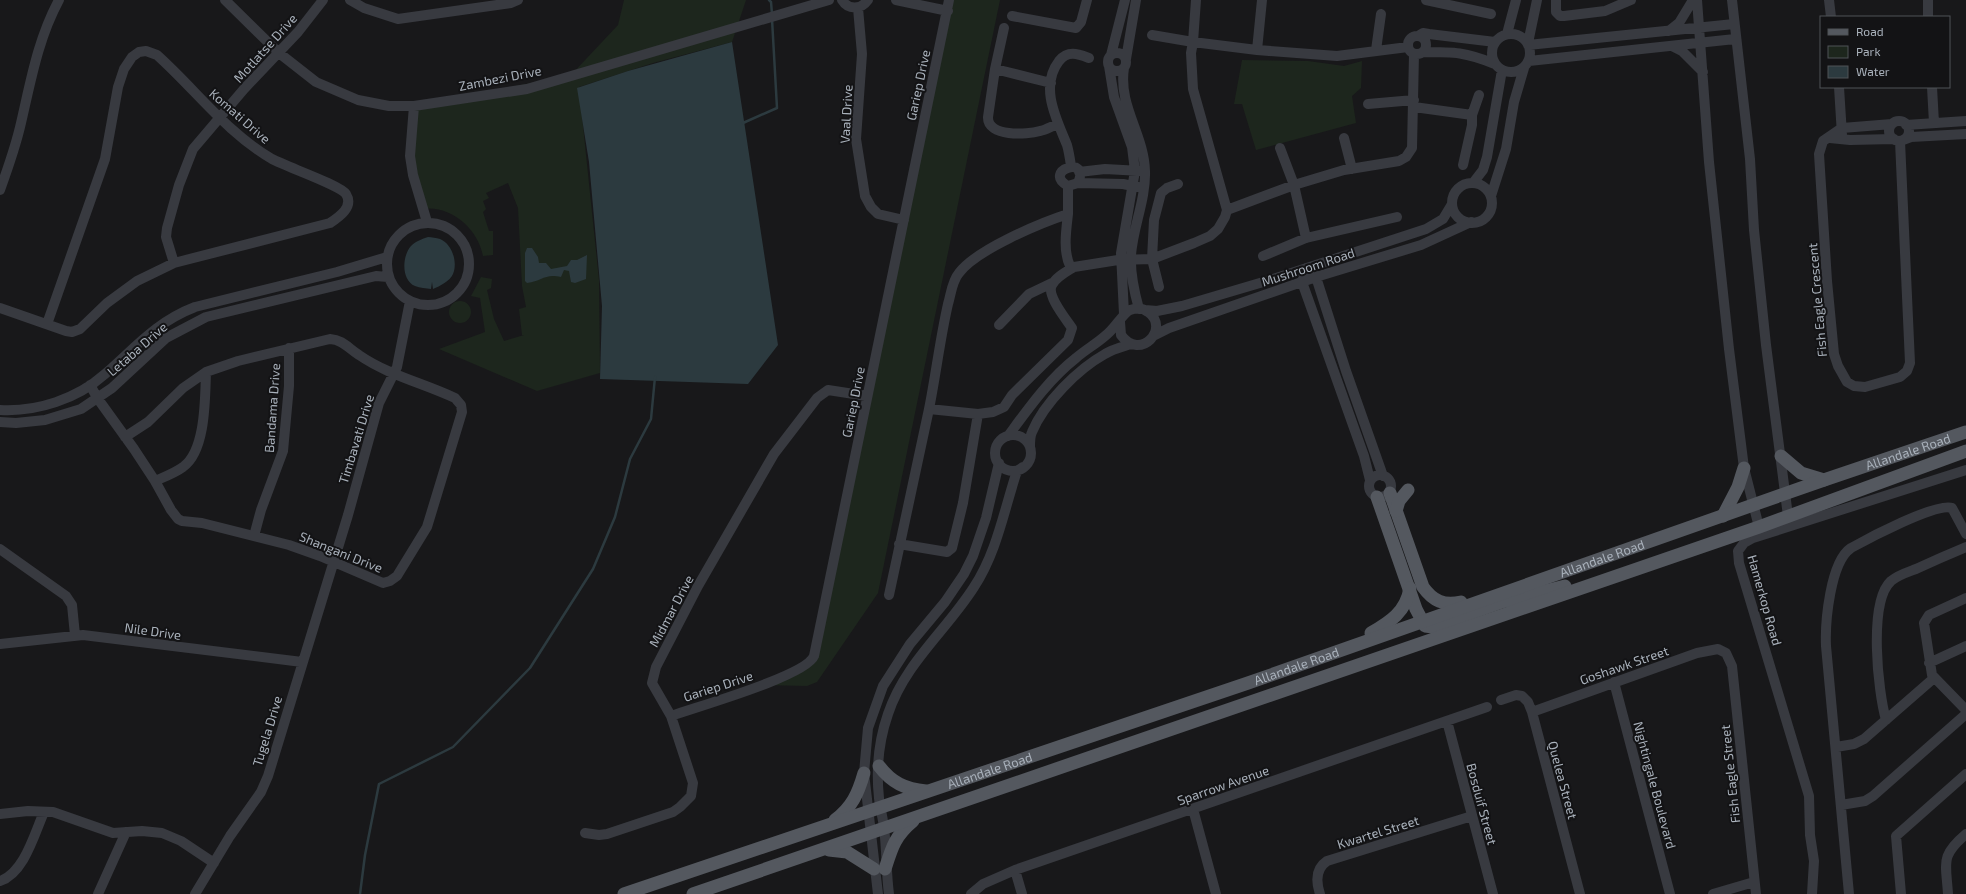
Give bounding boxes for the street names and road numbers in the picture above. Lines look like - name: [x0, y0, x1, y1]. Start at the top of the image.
- street label: Motlatse Drive: [230, 10, 300, 86]
- street label: Gariep Drive: [903, 48, 933, 122]
- street label: Zambezi Drive: [457, 62, 543, 94]
- street label: Vaal Drive: [836, 84, 856, 144]
- street label: Komati Drive: [206, 85, 274, 147]
- street label: Fish Eagle Crescent: [1804, 242, 1830, 358]
- street label: Mushroom Road: [1259, 244, 1357, 290]
- street label: Letaba Drive: [104, 319, 170, 379]
- street label: Bandama Drive: [261, 363, 283, 453]
- street label: Gariep Drive: [838, 365, 868, 439]
- street label: Timbavati Drive: [335, 392, 377, 486]
- street label: Allandale Road: [1863, 430, 1953, 473]
- street label: Shangani Drive: [297, 528, 385, 576]
- street label: Allandale Road: [1557, 536, 1647, 581]
- street label: Hamerkop Road: [1744, 553, 1786, 647]
- street label: Midmar Drive: [645, 572, 697, 650]
- street label: Nile Drive: [124, 619, 182, 643]
- street label: Goshawk Street: [1577, 642, 1671, 688]
- street label: Allandale Road: [1252, 644, 1341, 688]
- street label: Gariep Drive: [681, 667, 755, 705]
- street label: Tugela Drive: [249, 694, 285, 768]
- street label: Nightingale Boulevard: [1630, 720, 1680, 850]
- street label: Fish Eagle Street: [1717, 724, 1743, 824]
- street label: Quelea Street: [1545, 739, 1581, 821]
- street label: Allandale Road: [945, 749, 1034, 792]
- street label: Bosduif Street: [1463, 761, 1501, 847]
- street label: Sparrow Avenue: [1175, 762, 1271, 808]
- street label: Kwartel Street: [1335, 812, 1421, 852]

